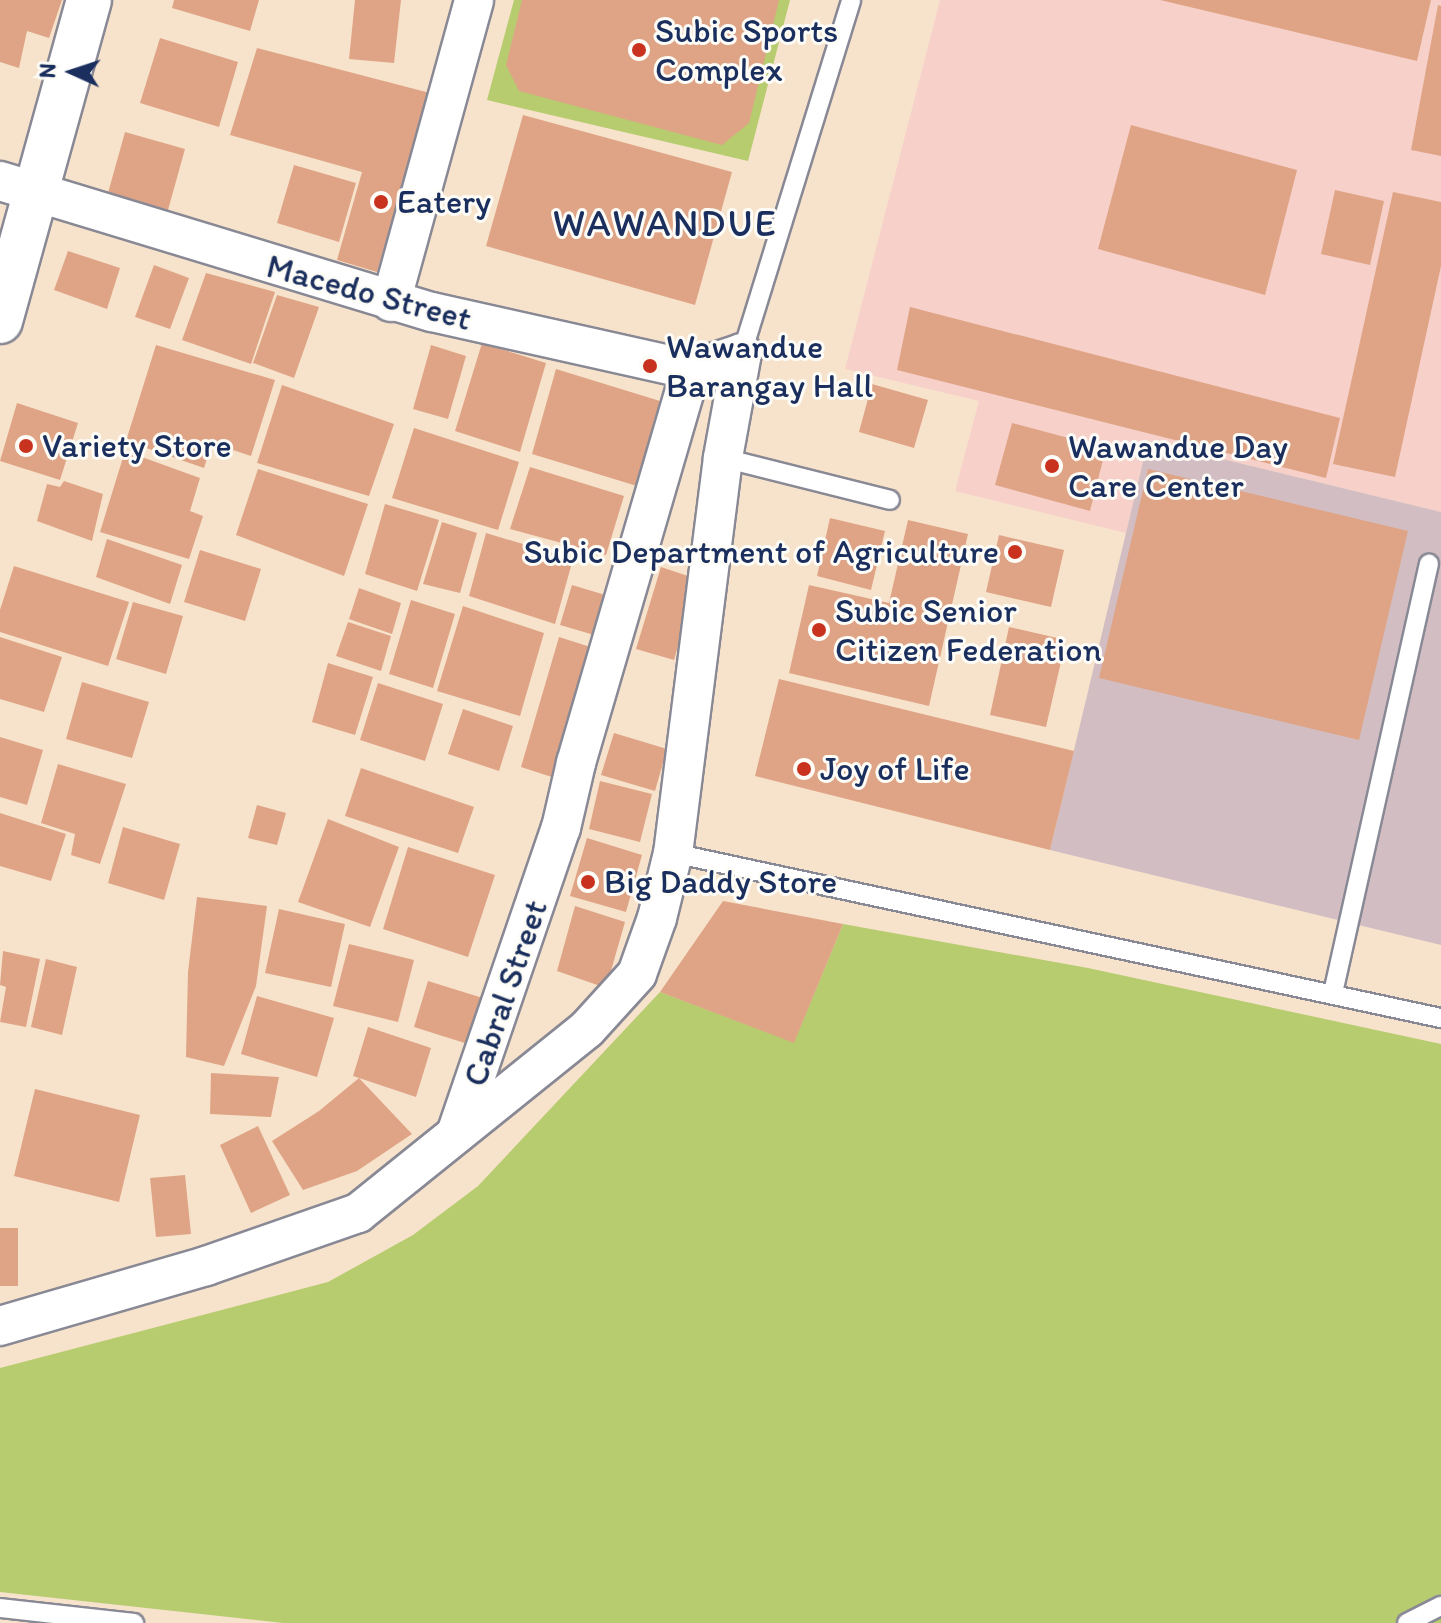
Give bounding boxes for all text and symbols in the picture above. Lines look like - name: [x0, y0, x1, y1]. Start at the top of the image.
- place label: Subic Sports Complex: [655, 10, 838, 90]
- north arrow: [32, 32, 112, 112]
- marker: Subic Sports Complex: [630, 41, 648, 59]
- text: N: [34, 63, 61, 79]
- place label: Eatery: [397, 182, 491, 222]
- marker: Eatery: [372, 193, 390, 211]
- district label: WAWANDUE: [552, 201, 778, 247]
- street label: Macedo Street: [263, 245, 475, 339]
- place label: Wawandue Barangay Hall: [666, 326, 873, 406]
- marker: Wawandue Barangay Hall: [641, 357, 659, 375]
- place label: Variety Store: [42, 426, 232, 466]
- place label: Wawandue Day Care Center: [1068, 426, 1289, 506]
- marker: Variety Store: [17, 437, 35, 455]
- marker: Wawandue Day Care Center: [1043, 457, 1061, 475]
- place label: Subic Department of Agriculture: [525, 532, 999, 572]
- marker: Subic Department of Agriculture: [1006, 543, 1024, 561]
- place label: Subic Senior Citizen Federation: [835, 590, 1102, 670]
- marker: Subic Senior Citizen Federation: [810, 621, 828, 639]
- place label: Joy of Life: [820, 749, 970, 789]
- marker: Joy of Life: [795, 760, 813, 778]
- place label: Big Daddy Store: [604, 862, 839, 902]
- marker: Big Daddy Store: [579, 873, 597, 891]
- street label: Cabral Street: [454, 895, 556, 1091]

